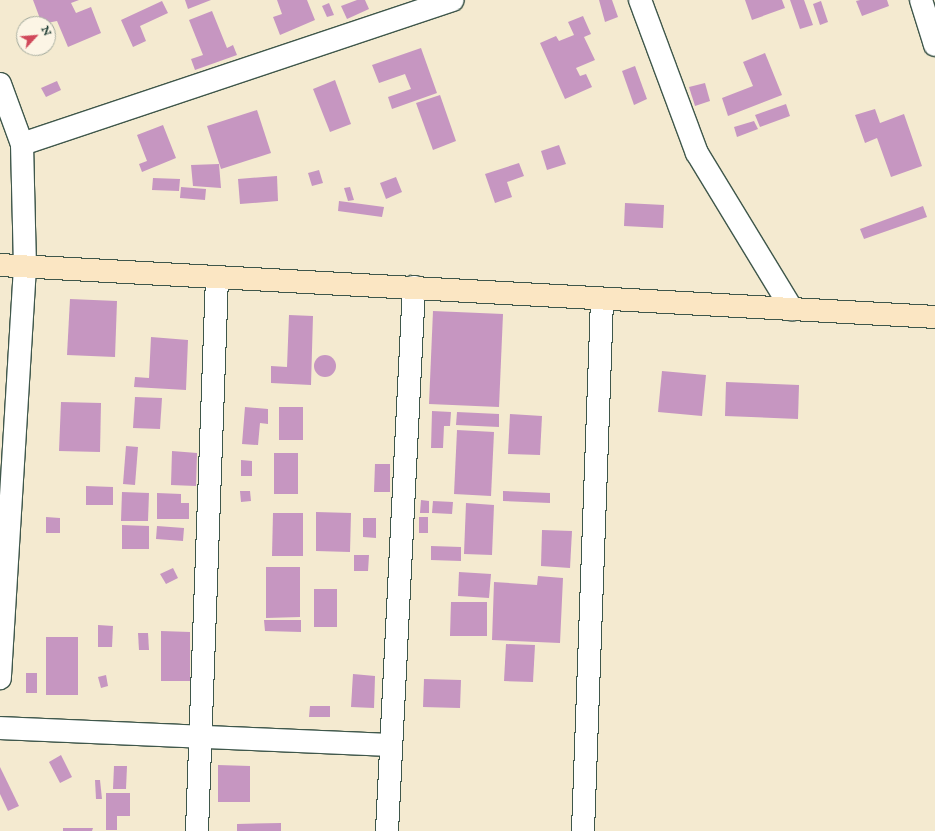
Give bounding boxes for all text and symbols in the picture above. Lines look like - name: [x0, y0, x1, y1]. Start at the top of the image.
- north arrow: [16, 16, 56, 56]
- text: N: [38, 24, 54, 39]

